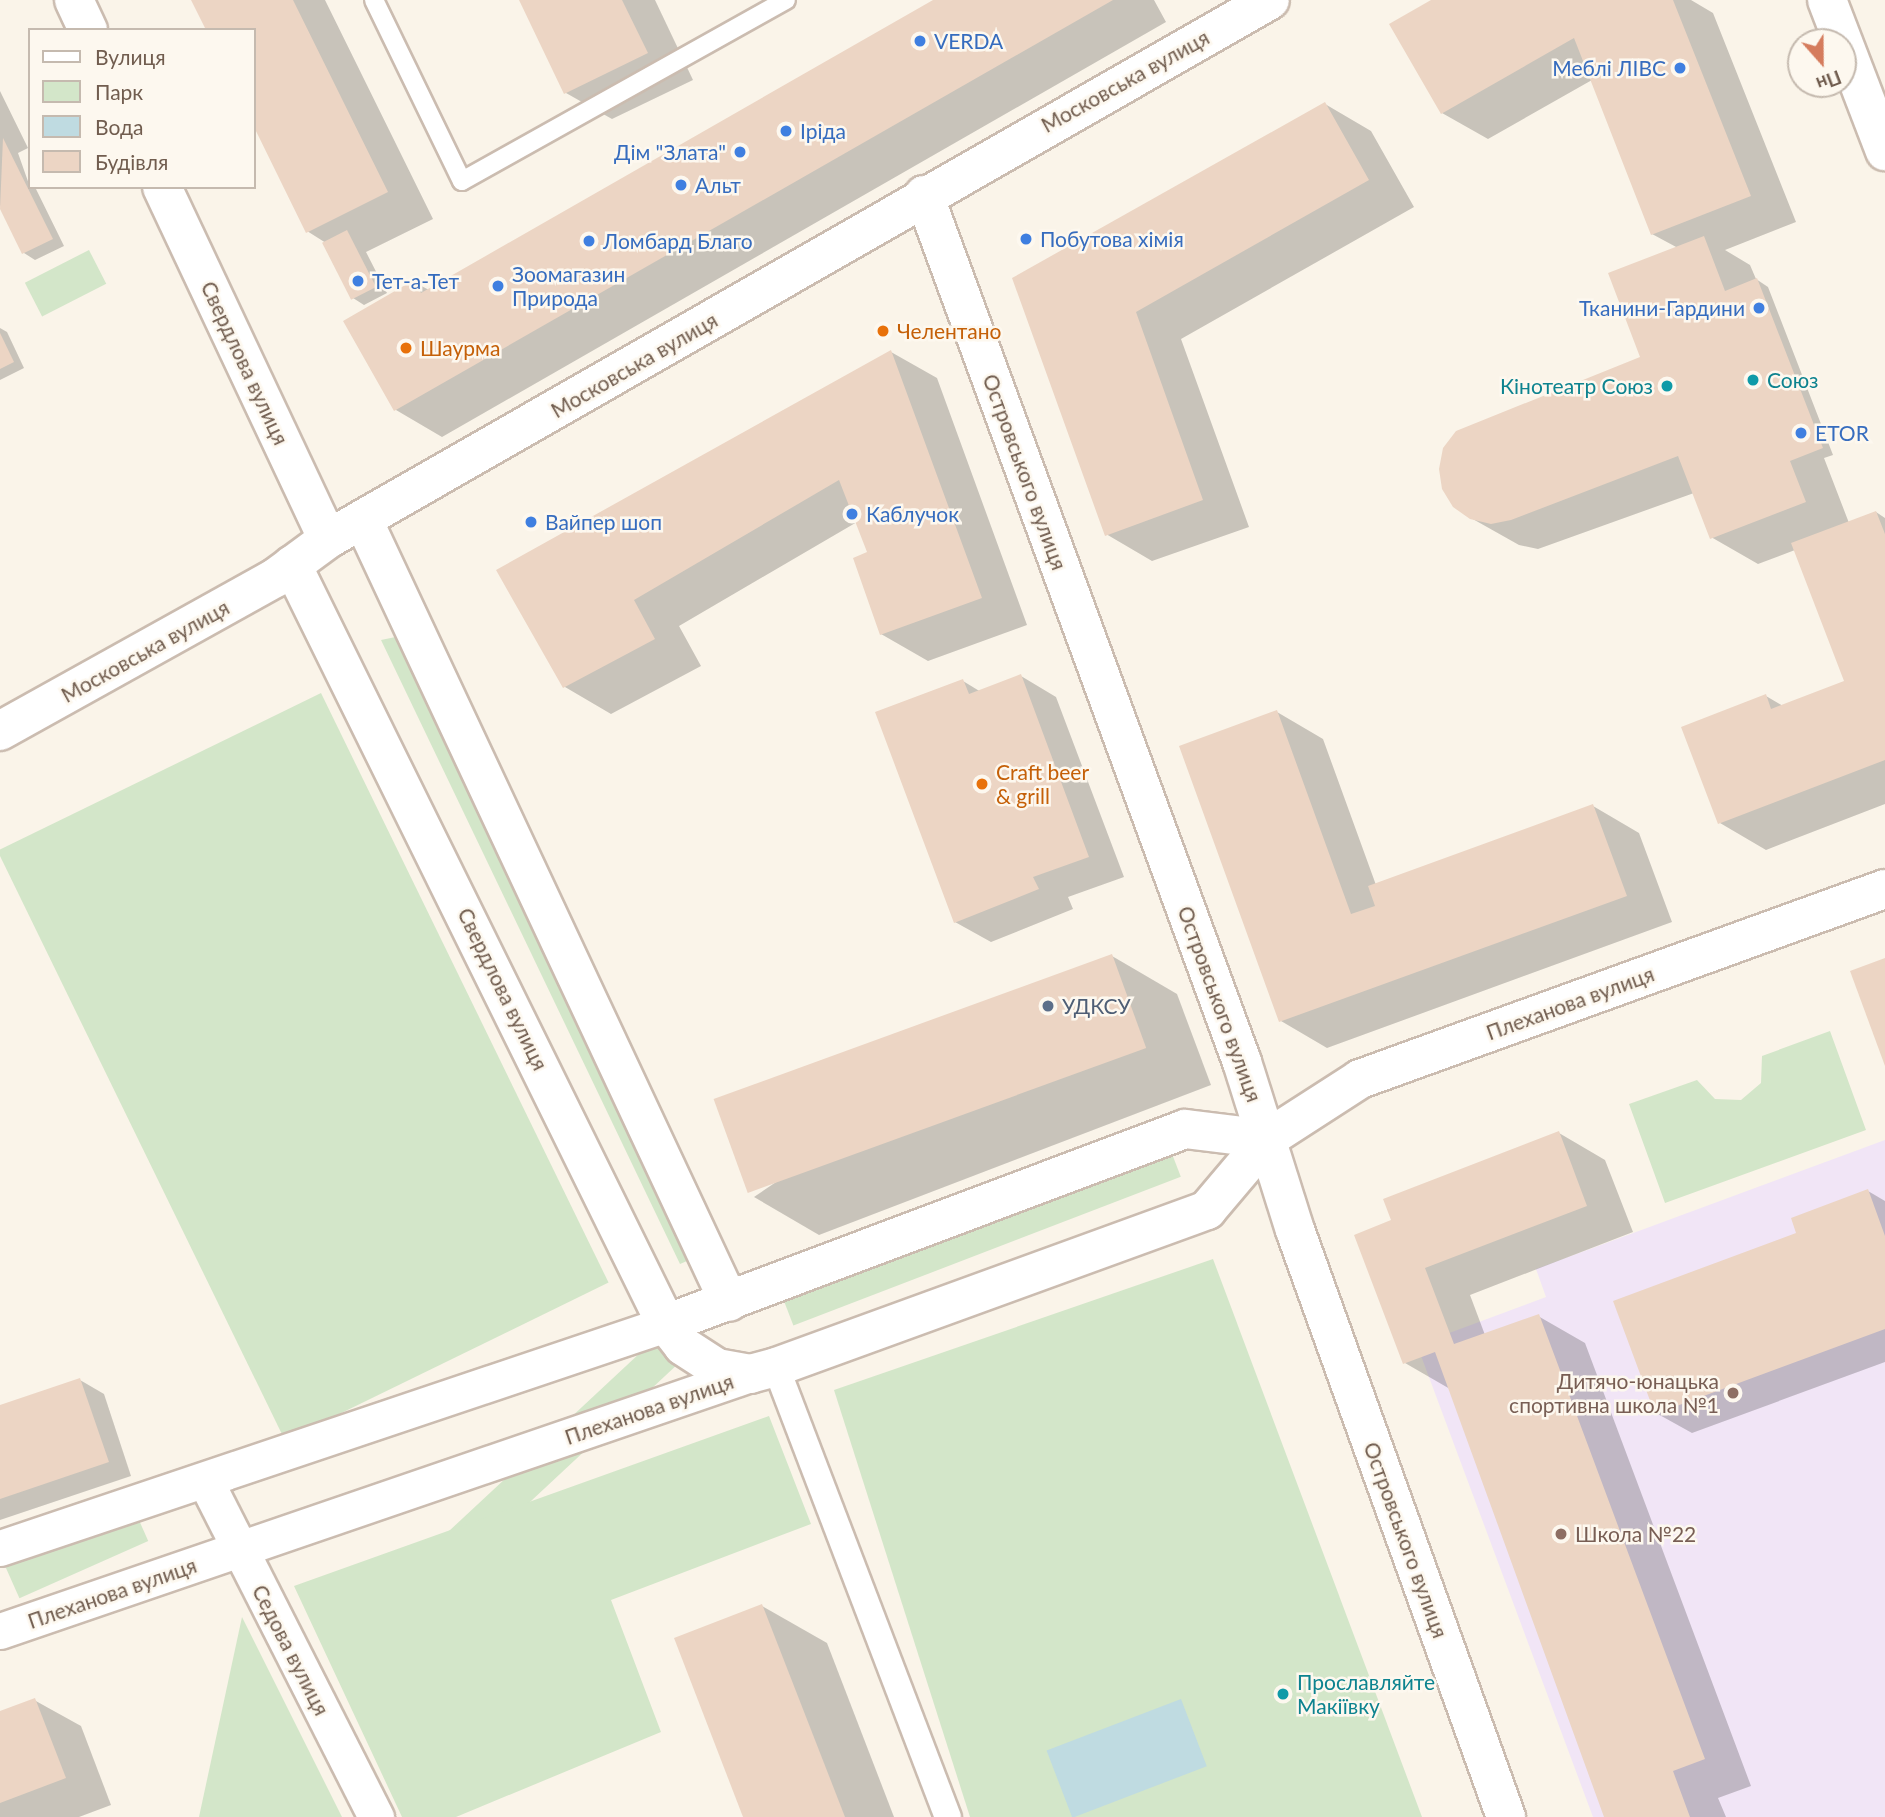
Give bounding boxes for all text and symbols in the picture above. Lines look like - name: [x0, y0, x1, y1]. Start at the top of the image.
- street label: Московська вулиця: [1037, 24, 1213, 138]
- legend: [28, 28, 256, 189]
- place label: VERDA: [934, 28, 1003, 54]
- north arrow: [1787, 28, 1857, 98]
- marker: VERDA: [912, 33, 928, 49]
- text: Вулиця: [95, 44, 166, 69]
- place label: Меблі ЛІВС: [1552, 55, 1666, 81]
- marker: Меблі ЛІВС: [1672, 60, 1688, 76]
- text: Пн: [1813, 66, 1845, 96]
- text: Парк: [95, 79, 143, 104]
- text: Вода: [95, 114, 143, 139]
- place label: Іріда: [800, 118, 846, 144]
- marker: Іріда: [778, 123, 794, 139]
- place label: Дім "Злата": [614, 139, 726, 165]
- marker: Дім "Злата": [732, 144, 748, 160]
- text: Будівля: [95, 149, 168, 174]
- place label: Альт: [695, 172, 741, 198]
- marker: Альт: [673, 177, 689, 193]
- place label: Побутова хімія: [1040, 226, 1184, 252]
- place label: Ломбард Благо: [603, 228, 753, 254]
- marker: Побутова хімія: [1018, 231, 1034, 247]
- marker: Ломбард Благо: [581, 233, 597, 249]
- place label: Зоомагазин Природа: [512, 261, 625, 311]
- place label: Тет-а-Тет: [372, 268, 459, 294]
- marker: Тет-а-Тет: [350, 273, 366, 289]
- street label: Свердлова вулиця: [196, 277, 294, 449]
- marker: Зоомагазин Природа: [490, 278, 506, 294]
- place label: Тканини-Гардини: [1579, 295, 1745, 321]
- marker: Тканини-Гардини: [1751, 300, 1767, 316]
- street label: Московська вулиця: [546, 307, 722, 423]
- place label: Челентано: [897, 318, 1002, 344]
- marker: Челентано: [875, 323, 891, 339]
- place label: Шаурма: [420, 335, 500, 361]
- marker: Шаурма: [398, 340, 414, 356]
- place label: Союз: [1767, 367, 1818, 393]
- street label: Островського вулиця: [978, 371, 1072, 573]
- marker: Союз: [1745, 372, 1761, 388]
- place label: Кінотеатр Союз: [1500, 373, 1653, 399]
- marker: Кінотеатр Союз: [1659, 378, 1675, 394]
- place label: ETOR: [1815, 420, 1869, 446]
- marker: ETOR: [1793, 425, 1809, 441]
- place label: Каблучок: [866, 501, 959, 527]
- marker: Каблучок: [844, 506, 860, 522]
- place label: Вайпер шоп: [545, 509, 662, 535]
- marker: Вайпер шоп: [523, 514, 539, 530]
- street label: Московська вулиця: [57, 594, 233, 708]
- place label: Craft beer & grill: [996, 759, 1089, 809]
- marker: Craft beer & grill: [974, 776, 990, 792]
- street label: Островського вулиця: [1173, 903, 1267, 1105]
- street label: Свердлова вулиця: [453, 904, 553, 1074]
- street label: Плеханова вулиця: [1483, 961, 1657, 1045]
- place label: УДКСУ: [1062, 993, 1131, 1019]
- marker: УДКСУ: [1040, 998, 1056, 1014]
- street label: Плеханова вулиця: [561, 1368, 737, 1450]
- place label: Дитячо-юнацька спортивна школа №1: [1509, 1368, 1719, 1418]
- marker: Дитячо-юнацька спортивна школа №1: [1725, 1385, 1741, 1401]
- street label: Островського вулиця: [1359, 1439, 1453, 1641]
- place label: Школа №22: [1575, 1521, 1696, 1547]
- marker: Школа №22: [1553, 1526, 1569, 1542]
- street label: Плеханова вулиця: [24, 1552, 200, 1634]
- street label: Седова вулиця: [247, 1580, 335, 1720]
- place label: Прославляйте Макіївку: [1297, 1669, 1435, 1719]
- marker: Прославляйте Макіївку: [1275, 1686, 1291, 1702]

